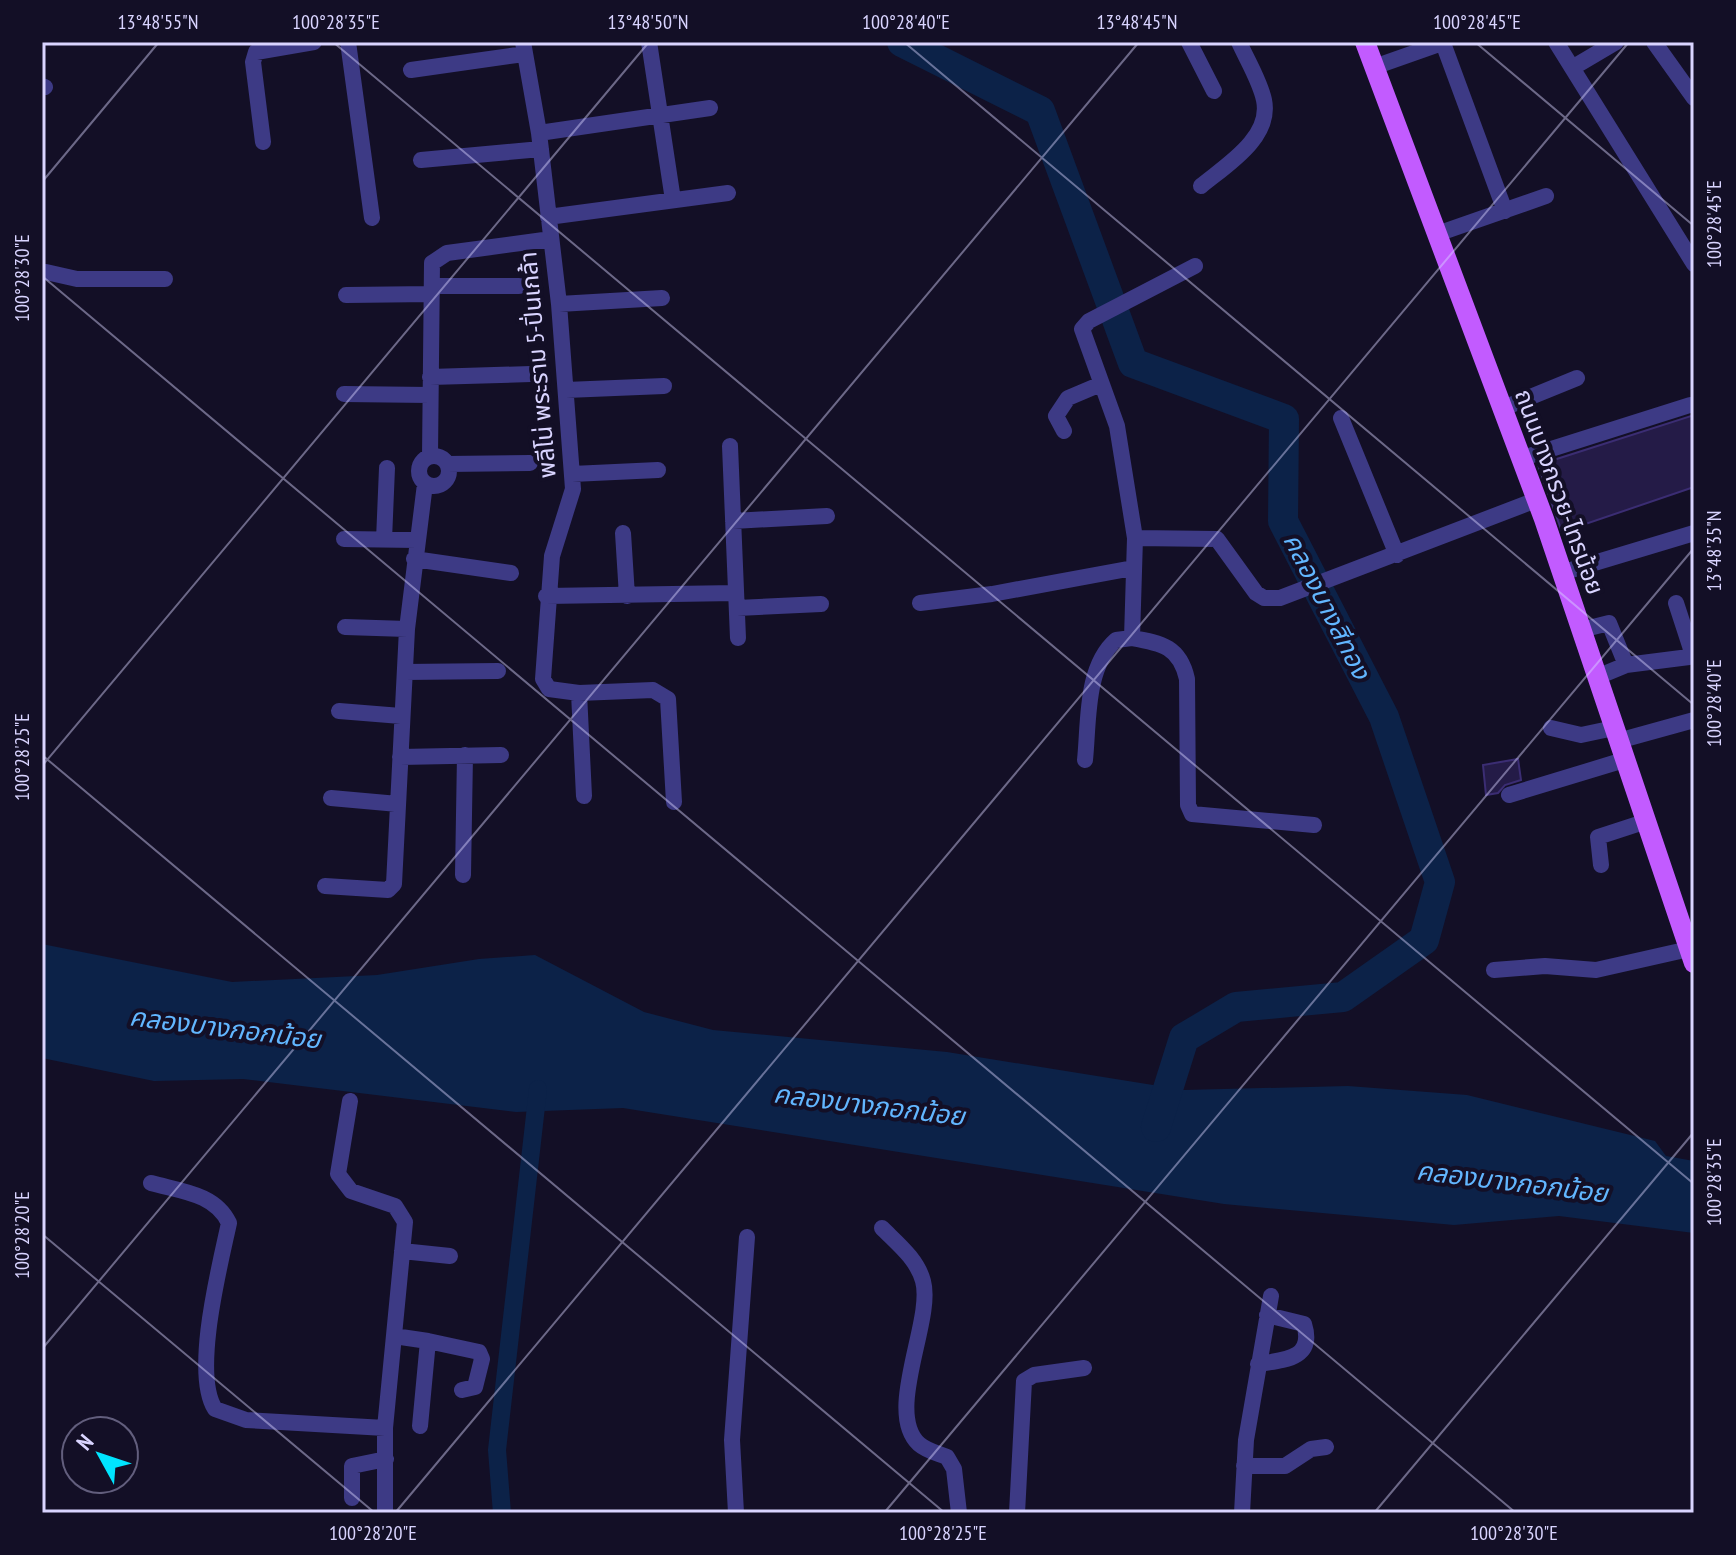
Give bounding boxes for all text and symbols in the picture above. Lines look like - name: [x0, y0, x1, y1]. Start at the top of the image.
- text: 13°48'55"N: [118, 9, 198, 35]
- text: 100°28'35"E: [292, 9, 380, 35]
- text: 13°48'50"N: [608, 9, 688, 35]
- text: 100°28'40"E: [862, 9, 950, 35]
- text: 13°48'45"N: [1097, 9, 1177, 35]
- text: 100°28'45"E: [1433, 9, 1521, 35]
- text: 100°28'45"E: [1701, 180, 1727, 268]
- text: 100°28'30"E: [9, 234, 35, 322]
- street label: พลีโน่ พระราม 5-ปิ่นเกล้า: [512, 251, 563, 480]
- street label: ถนนบางกรวย-ไทรน้อย: [1508, 385, 1611, 599]
- text: 13°48'35"N: [1701, 511, 1727, 591]
- water label: คลองบางสีทอง: [1277, 527, 1379, 685]
- text: 100°28'40"E: [1701, 659, 1727, 747]
- text: 100°28'25"E: [9, 713, 35, 801]
- water label: คลองบางกอกน้อย: [128, 999, 324, 1056]
- water label: คลองบางกอกน้อย: [772, 1076, 968, 1133]
- text: 100°28'35"E: [1701, 1138, 1727, 1226]
- water label: คลองบางกอกน้อย: [1415, 1153, 1611, 1210]
- text: 100°28'20"E: [9, 1191, 35, 1279]
- north arrow: [60, 1415, 140, 1495]
- text: N: [70, 1429, 99, 1456]
- text: 100°28'20"E: [329, 1520, 417, 1546]
- text: 100°28'25"E: [899, 1520, 987, 1546]
- text: 100°28'30"E: [1470, 1520, 1558, 1546]

